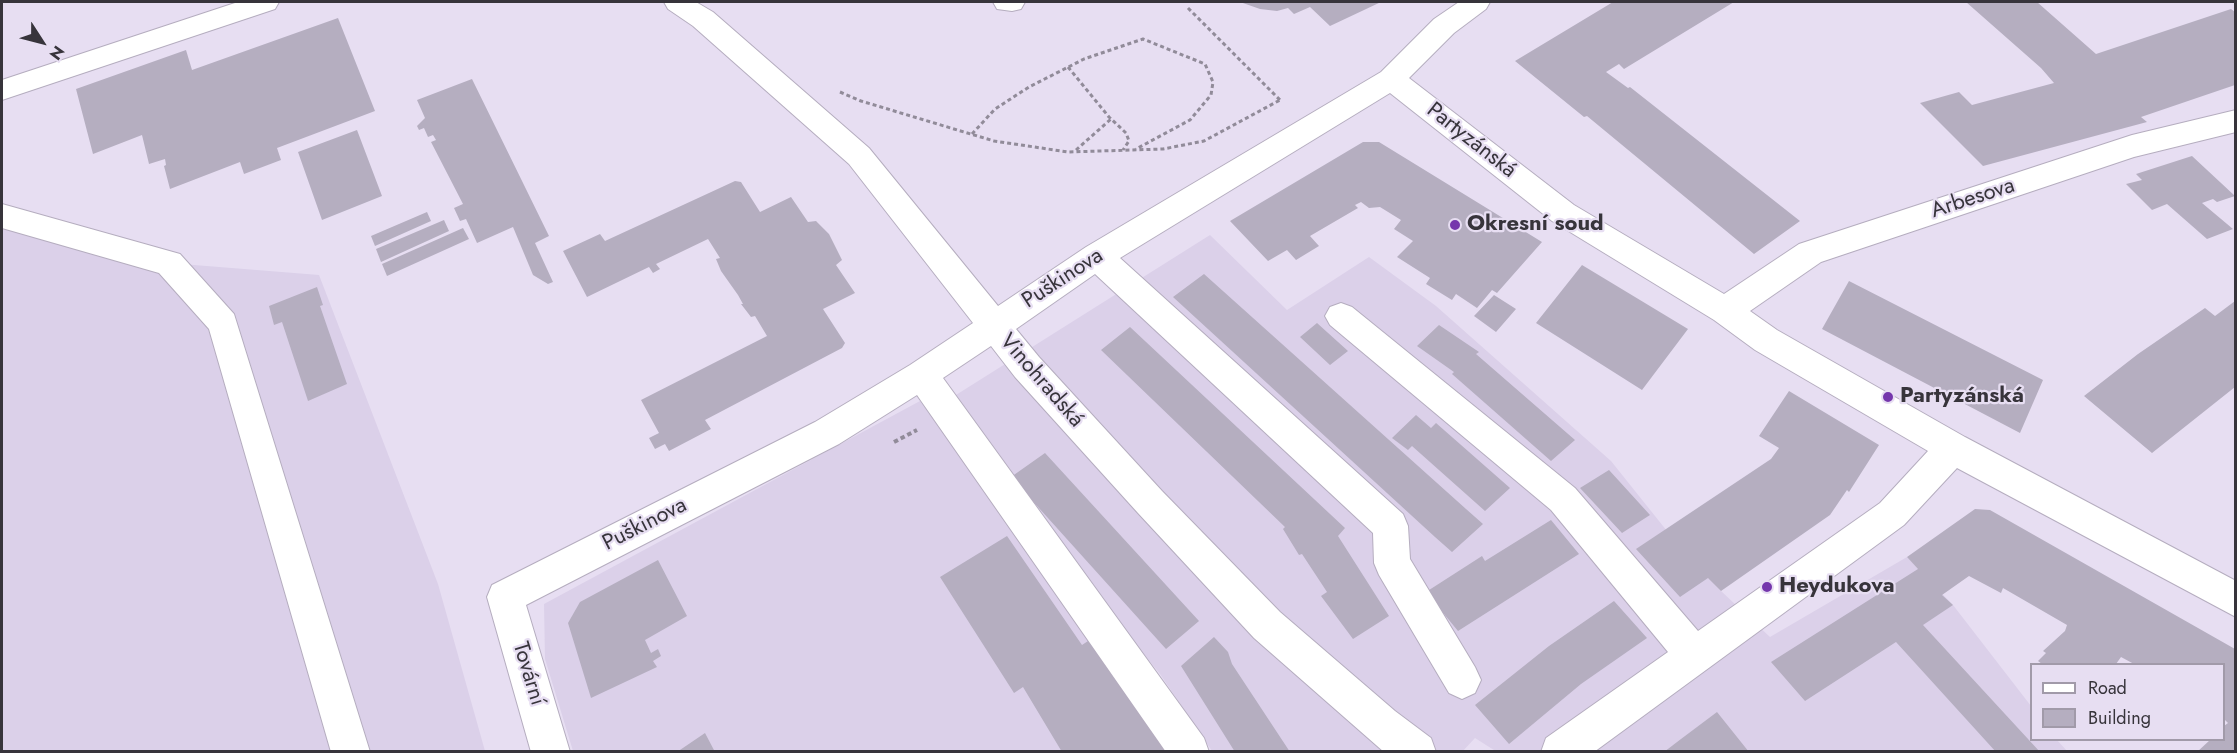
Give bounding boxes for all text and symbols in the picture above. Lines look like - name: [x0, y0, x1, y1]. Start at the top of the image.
- north arrow: [12, 12, 72, 72]
- text: N: [44, 41, 70, 65]
- street label: Partyzánská: [1421, 98, 1521, 184]
- street label: Arbesova: [1928, 173, 2018, 225]
- place label: Okresní soud: [1467, 212, 1604, 238]
- marker: Okresní soud: [1448, 218, 1462, 232]
- street label: Puškinova: [1018, 243, 1108, 315]
- street label: Vinohradská: [993, 329, 1089, 433]
- place label: Partyzánská: [1900, 384, 2024, 410]
- marker: Partyzánská: [1881, 390, 1895, 404]
- street label: Puškinova: [598, 493, 692, 557]
- place label: Heydukova: [1779, 574, 1895, 600]
- marker: Heydukova: [1760, 580, 1774, 594]
- street label: Tovární: [506, 639, 550, 709]
- legend: [2030, 663, 2225, 741]
- text: Road: [2088, 675, 2127, 701]
- text: Building: [2088, 705, 2151, 731]

